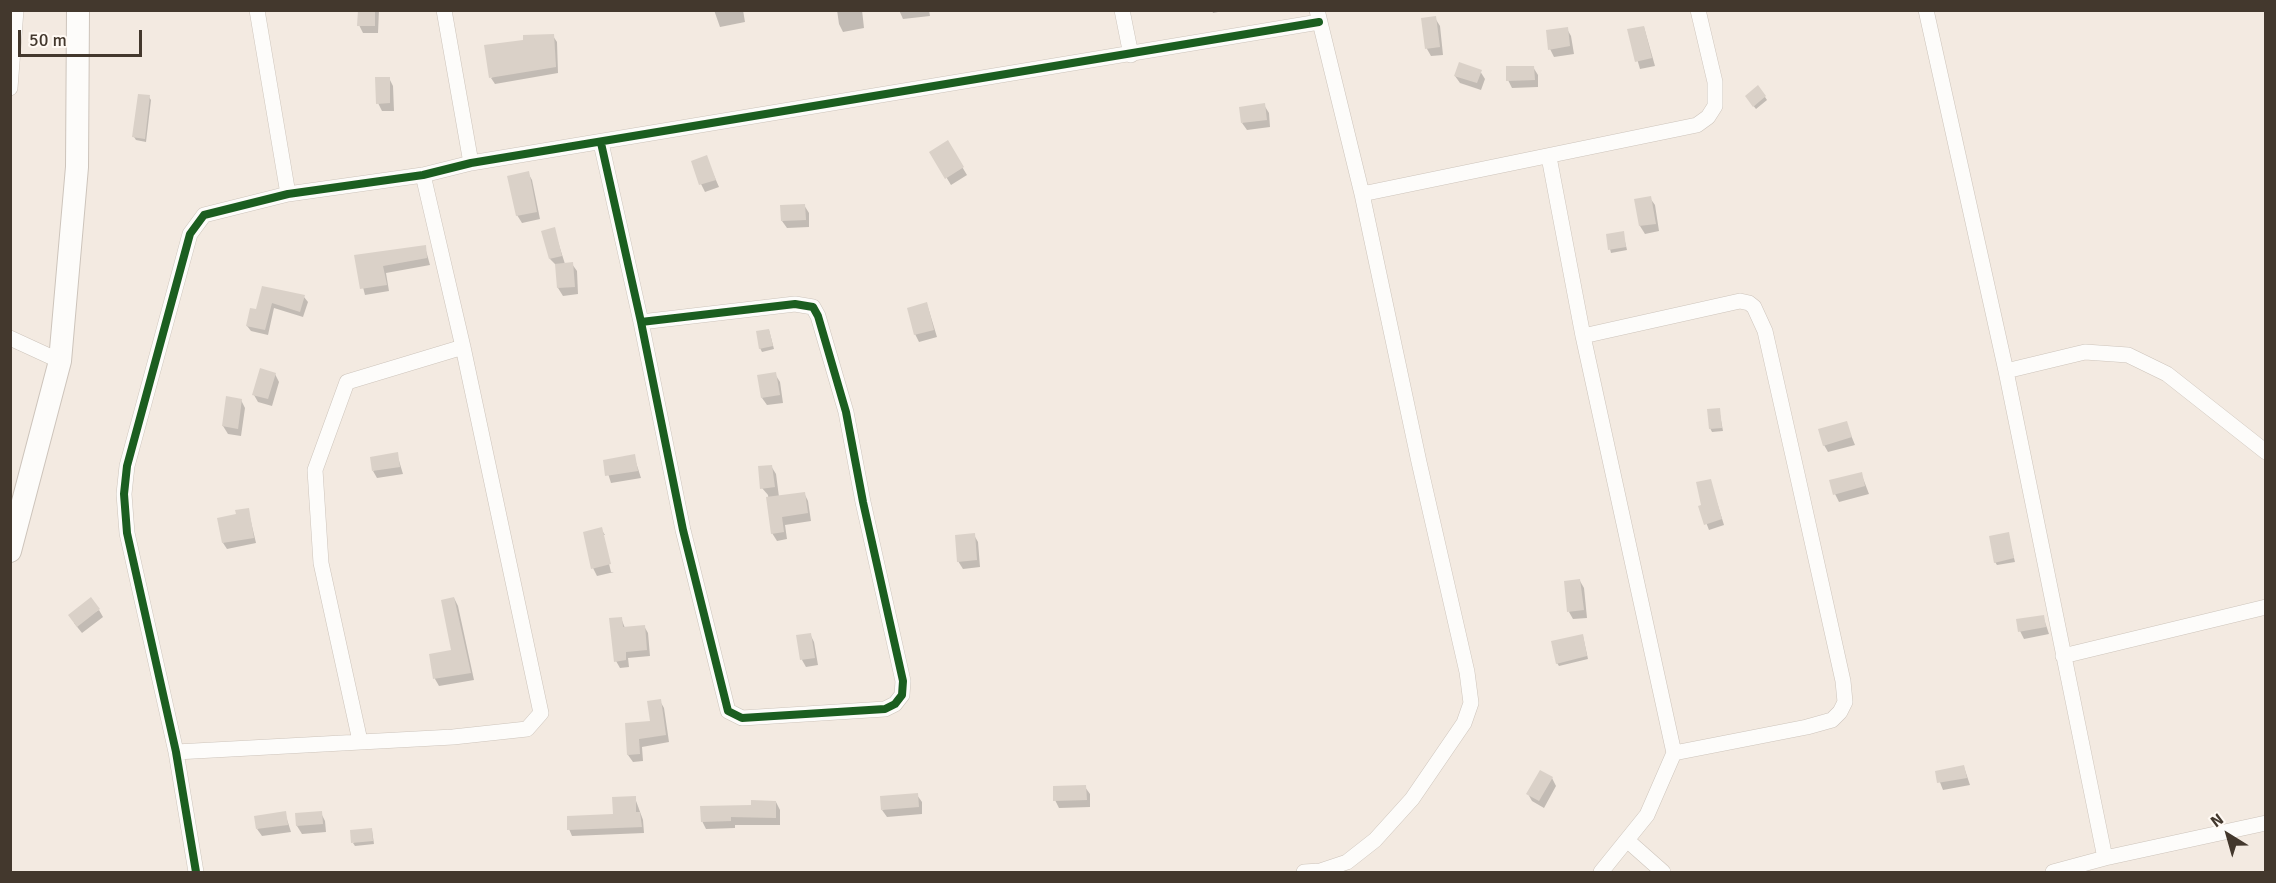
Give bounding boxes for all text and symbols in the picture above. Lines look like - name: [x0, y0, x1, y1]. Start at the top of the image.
- scale bar: [21, 18, 146, 56]
- text: 50 m: [29, 29, 67, 51]
- north arrow: [2198, 805, 2258, 865]
- text: N: [2207, 809, 2228, 832]

